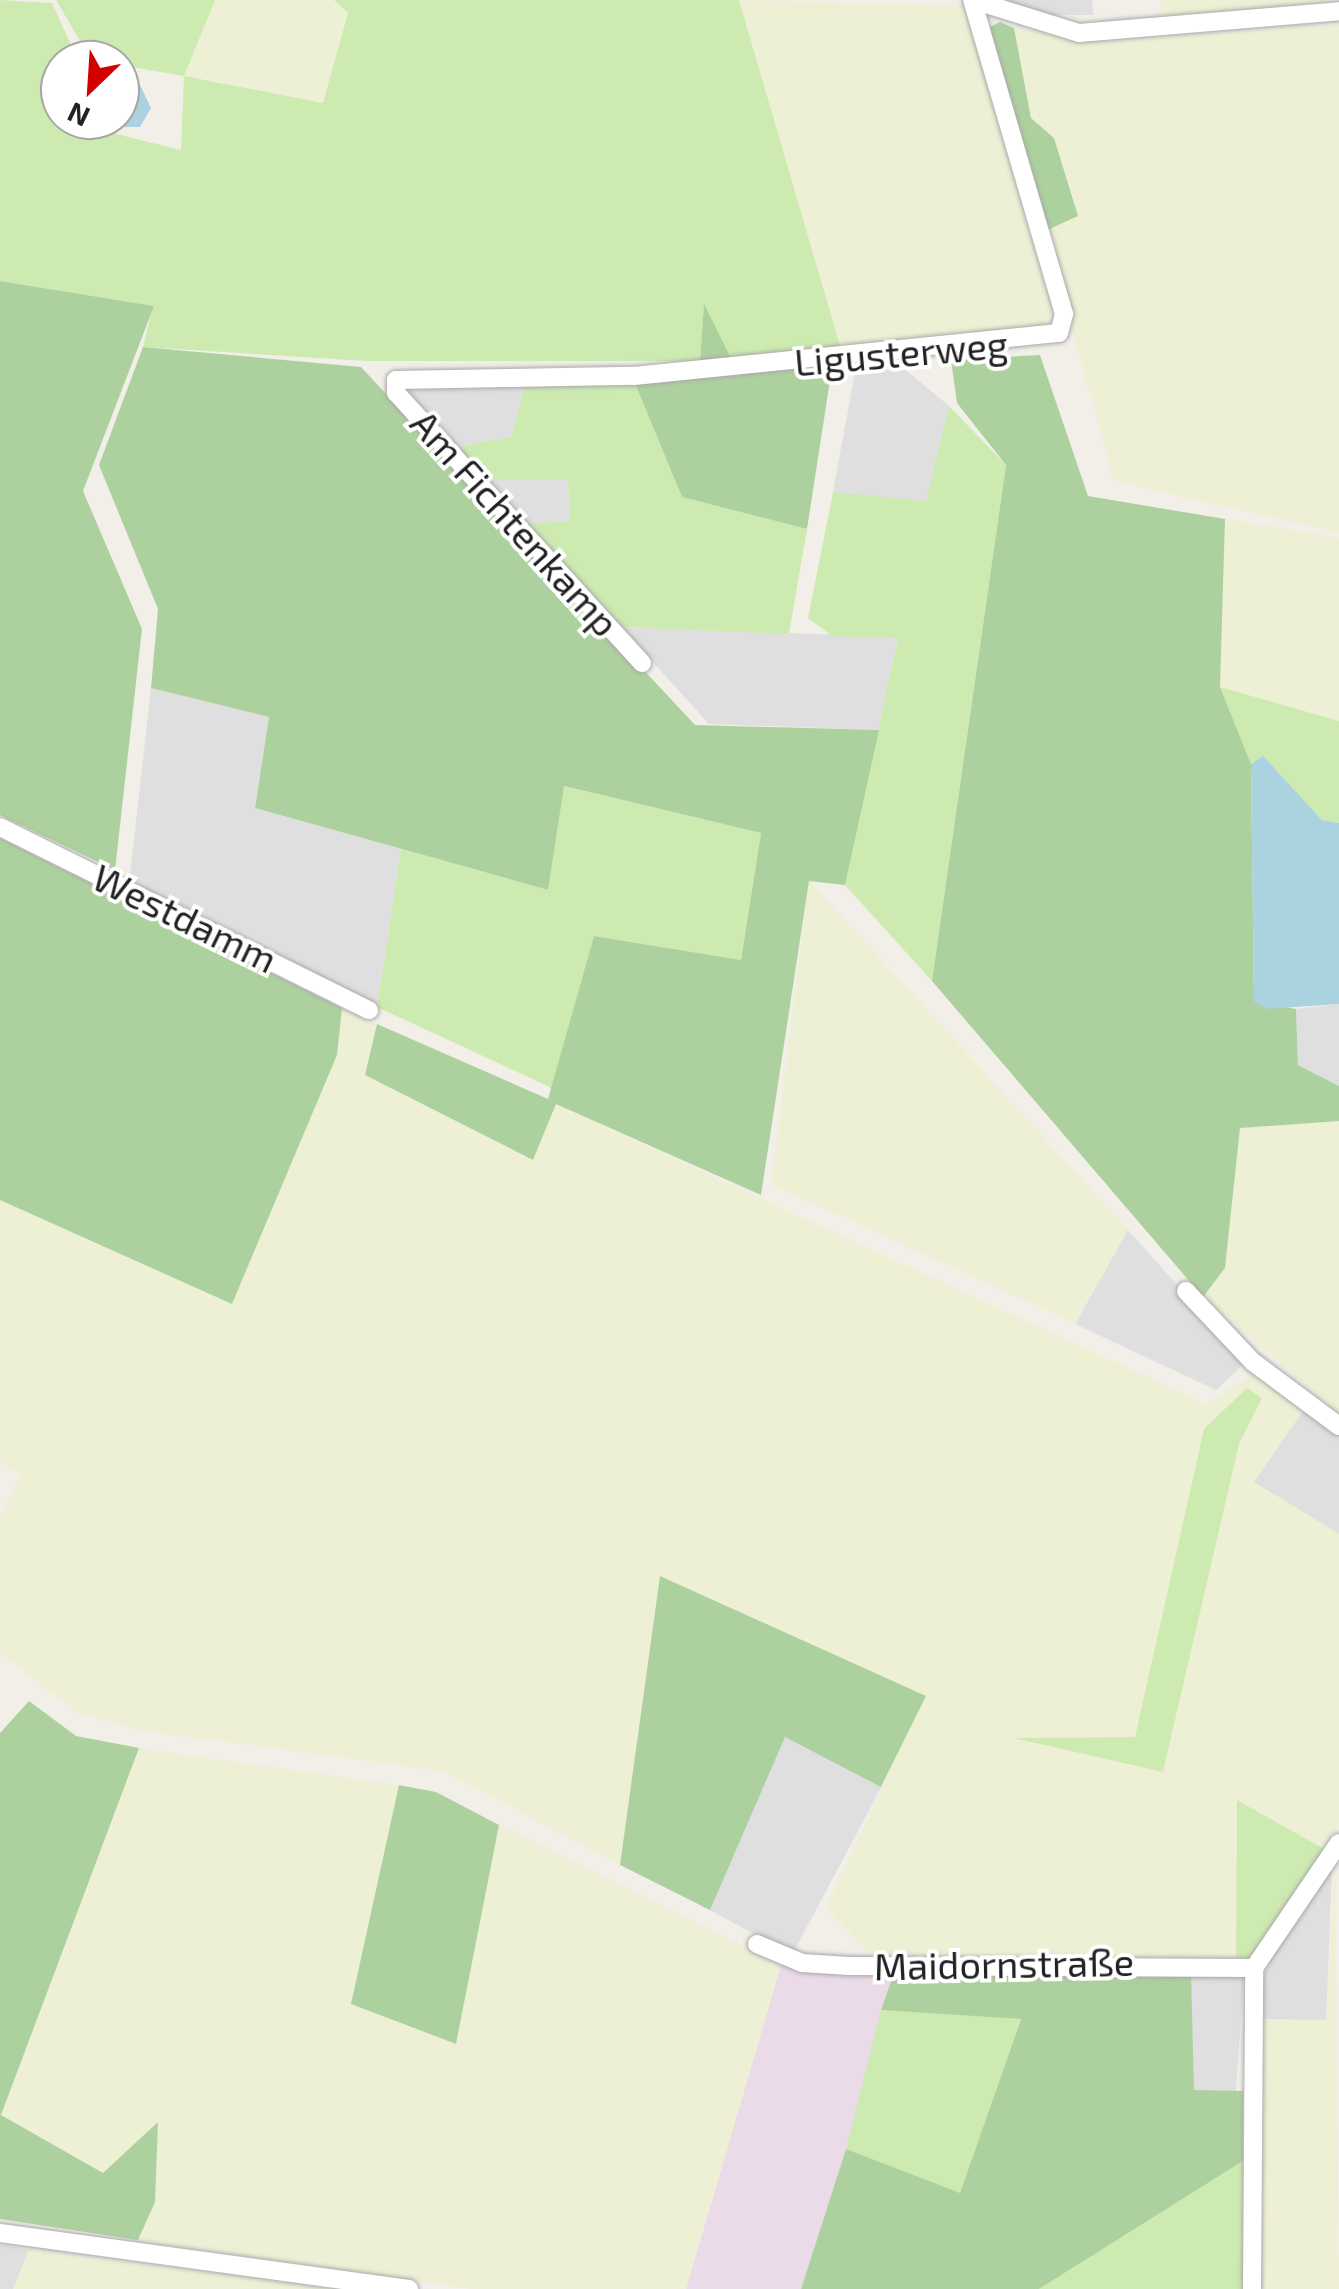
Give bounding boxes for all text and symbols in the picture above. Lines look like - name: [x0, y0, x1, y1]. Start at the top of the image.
- north arrow: [40, 40, 140, 140]
- text: N: [62, 96, 95, 135]
- street label: Ligusterweg: [792, 321, 1010, 385]
- street label: Am Fichtenkamp: [402, 401, 628, 645]
- street label: Westdamm: [86, 854, 284, 982]
- street label: Maidornstraße: [874, 1939, 1134, 1989]

